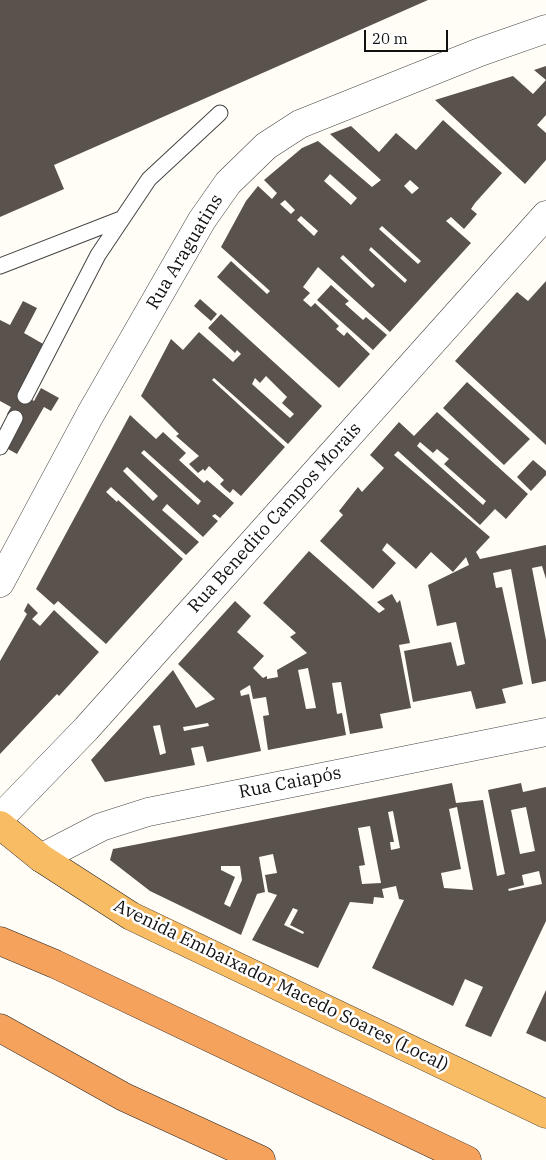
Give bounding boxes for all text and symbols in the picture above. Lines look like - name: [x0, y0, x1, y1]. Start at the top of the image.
- scale bar: [366, 20, 450, 52]
- text: 20 m: [372, 29, 408, 48]
- street label: Rua Araguatins: [142, 191, 228, 313]
- street label: Rua Benedito Campos Morais: [184, 418, 366, 618]
- street label: Rua Caiapós: [237, 762, 343, 804]
- street label: Avenida Embaixador Macedo Soares (Local): [110, 895, 452, 1077]

